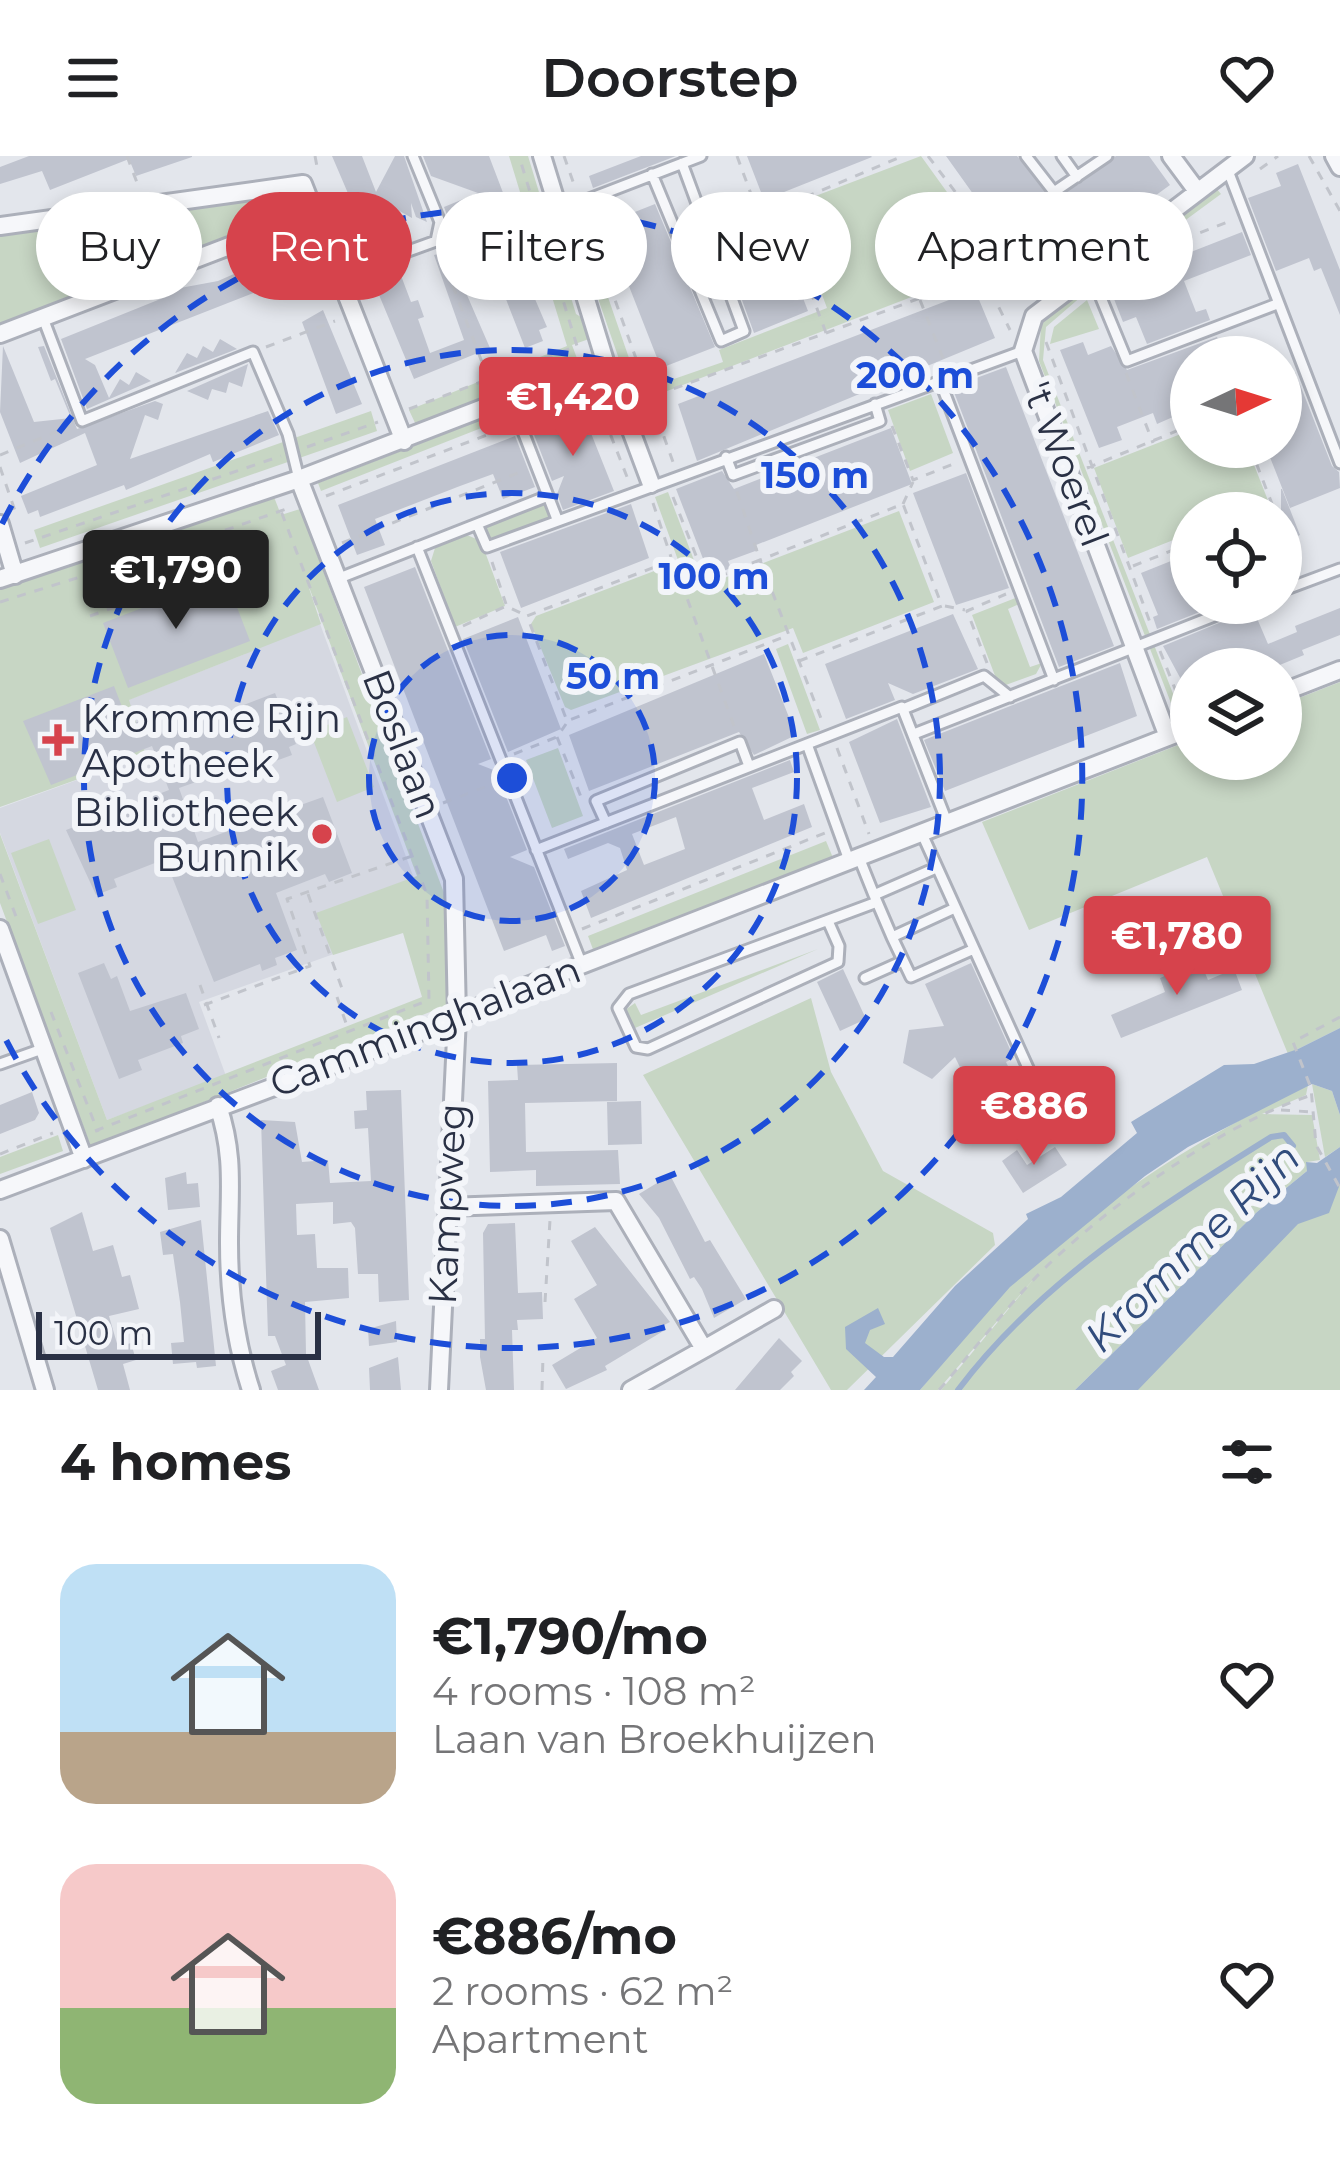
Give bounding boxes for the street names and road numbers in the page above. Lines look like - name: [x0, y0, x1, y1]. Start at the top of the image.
- street label: 't Woerel: [1013, 375, 1119, 553]
- street label: Boslaan: [353, 663, 453, 825]
- street label: Camminghalaan: [263, 945, 587, 1107]
- street label: Kampweg: [418, 1102, 476, 1306]

